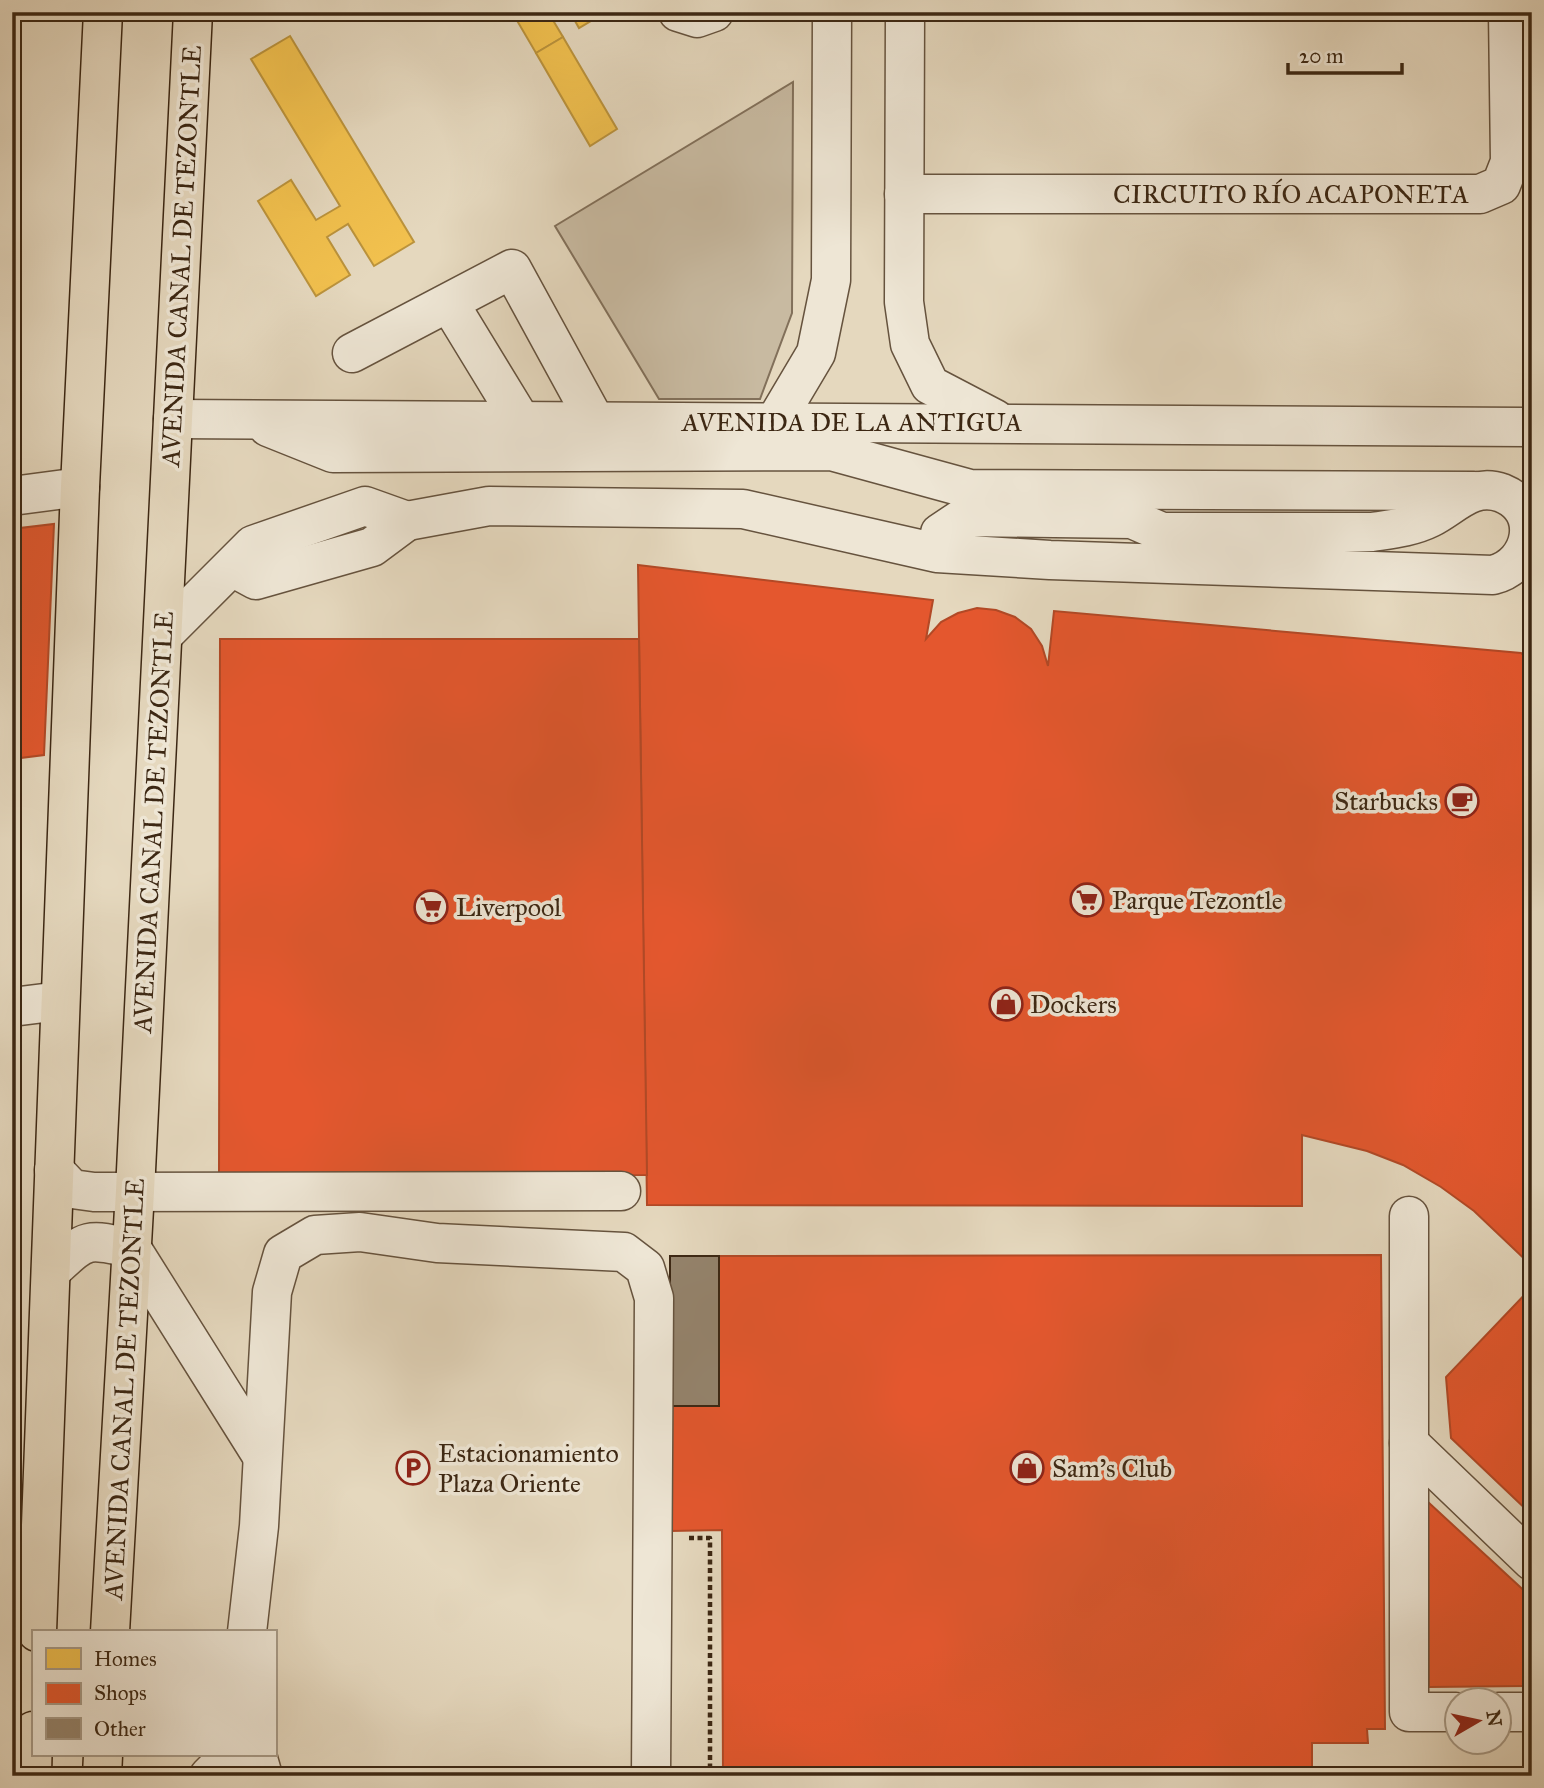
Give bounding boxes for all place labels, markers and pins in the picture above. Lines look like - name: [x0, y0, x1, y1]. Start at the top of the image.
- cafe icon: Starbucks: [1443, 782, 1481, 820]
- place label: Starbucks: [1334, 785, 1438, 817]
- supermarket icon: Parque Tezontle: [1068, 881, 1106, 919]
- place label: Parque Tezontle: [1112, 884, 1283, 916]
- supermarket icon: Liverpool: [412, 888, 450, 926]
- place label: Liverpool: [456, 891, 561, 923]
- shop icon: Dockers: [987, 985, 1025, 1023]
- place label: Dockers: [1030, 988, 1117, 1020]
- place label: Estacionamiento Plaza Oriente: [438, 1437, 619, 1499]
- parking icon: Estacionamiento Plaza Oriente: [394, 1449, 432, 1487]
- shop icon: Sam's Club: [1008, 1449, 1046, 1487]
- place label: Sam's Club: [1052, 1452, 1172, 1484]

